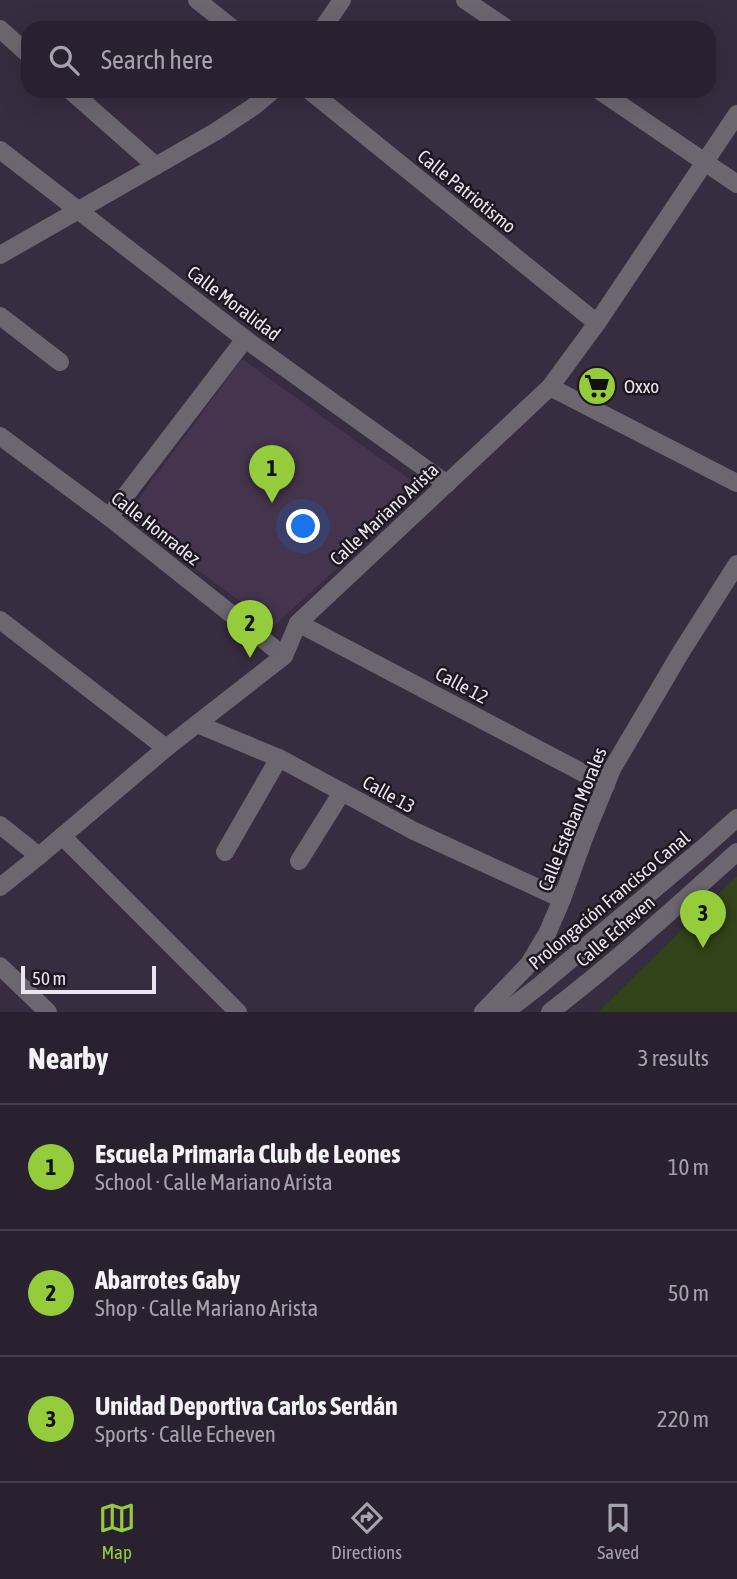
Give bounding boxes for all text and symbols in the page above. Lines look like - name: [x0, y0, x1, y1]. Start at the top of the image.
- search box: [21, 21, 716, 98]
- icon: search: [45, 41, 83, 79]
- text: Search here: [101, 45, 213, 75]
- street label: Calle Patriotismo: [414, 145, 521, 237]
- street label: Calle Moralidad: [183, 261, 285, 345]
- supermarket icon: Oxxo: [576, 365, 618, 407]
- place label: Oxxo: [624, 375, 659, 397]
- pin: 1: [249, 445, 295, 503]
- street label: Calle Mariano Arista: [325, 458, 443, 570]
- street label: Calle Honradez: [107, 487, 205, 569]
- your location: [286, 509, 320, 543]
- pin: 2: [227, 600, 273, 658]
- street label: Calle 12: [432, 662, 492, 708]
- street label: Calle Esteban Morales: [533, 744, 611, 894]
- street label: Calle 13: [359, 771, 419, 817]
- street label: Prolongación Francisco Canal: [524, 826, 694, 974]
- pin: 3: [680, 890, 726, 948]
- street label: Calle Echeven: [571, 891, 659, 971]
- scale bar: [21, 963, 156, 995]
- text: 50 m: [32, 967, 66, 989]
- text: Nearby: [28, 1041, 108, 1075]
- text: 3 results: [638, 1045, 709, 1071]
- text: Escuela Primaria Club de Leones: [95, 1139, 401, 1169]
- text: 1: [46, 1154, 56, 1180]
- text: 10 m: [668, 1154, 709, 1180]
- text: School · Calle Mariano Arista: [95, 1169, 333, 1195]
- text: Abarrotes Gaby: [95, 1265, 240, 1295]
- text: 2: [46, 1280, 56, 1306]
- text: 50 m: [668, 1280, 709, 1306]
- text: Shop · Calle Mariano Arista: [95, 1295, 318, 1321]
- text: Unidad Deportiva Carlos Serdán: [95, 1391, 398, 1421]
- text: 3: [46, 1406, 56, 1432]
- text: 220 m: [657, 1406, 709, 1432]
- text: Sports · Calle Echeven: [95, 1421, 276, 1447]
- tab: Map: [98, 1499, 136, 1563]
- tab: Directions: [331, 1499, 402, 1563]
- tab: Saved: [597, 1499, 639, 1563]

